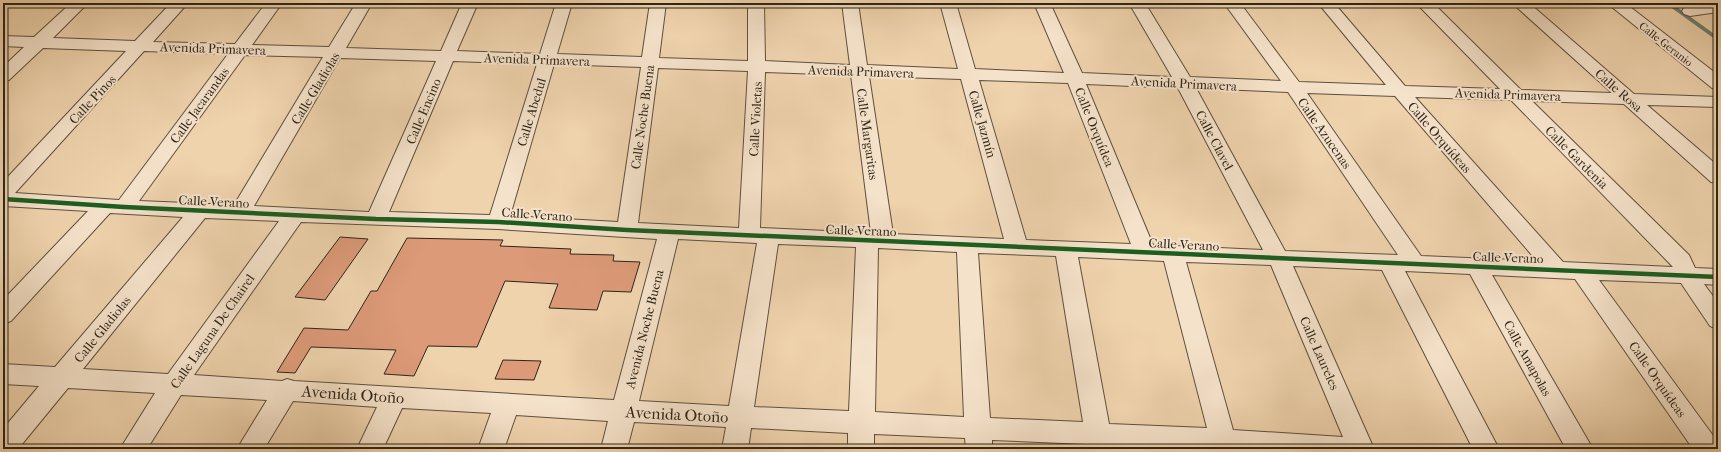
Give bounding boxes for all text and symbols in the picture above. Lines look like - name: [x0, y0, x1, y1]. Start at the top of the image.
- street label: Calle Geranio: [1636, 19, 1695, 70]
- street label: Avenida Primavera: [159, 39, 267, 58]
- street label: Calle Gladiolas: [288, 49, 343, 127]
- street label: Avenida Primavera: [483, 50, 591, 69]
- street label: Avenida Primavera: [807, 62, 915, 81]
- street label: Calle Noche Buena: [628, 63, 657, 170]
- street label: Calle Jacarandas: [167, 64, 232, 146]
- street label: Calle Rosa: [1592, 66, 1646, 116]
- street label: Calle Pinos: [66, 72, 119, 127]
- street label: Avenida Primavera: [1130, 73, 1238, 94]
- street label: Calle Encino: [403, 76, 444, 146]
- street label: Calle Abedul: [514, 76, 549, 148]
- street label: Calle Violetas: [746, 81, 765, 157]
- street label: Calle Orquídea: [1072, 85, 1118, 170]
- street label: Avenida Primavera: [1454, 85, 1562, 104]
- street label: Calle Margaritas: [854, 87, 881, 181]
- street label: Calle Jazmín: [966, 89, 999, 160]
- street label: Calle Azucenas: [1295, 95, 1355, 172]
- street label: Calle Orquídeas: [1405, 99, 1475, 176]
- street label: Calle Clavel: [1193, 108, 1237, 173]
- street label: Calle Gardenia: [1542, 123, 1612, 193]
- street label: Calle Verano: [178, 192, 250, 211]
- street label: Calle Verano: [501, 205, 573, 224]
- street label: Calle Verano: [825, 222, 897, 239]
- street label: Calle Verano: [1148, 235, 1220, 254]
- street label: Calle Verano: [1472, 249, 1544, 266]
- street label: Avenida Noche Buena: [622, 267, 667, 391]
- street label: Calle Laguna De Chairel: [167, 271, 258, 391]
- street label: Calle Gladiolas: [71, 293, 134, 366]
- street label: Calle Laureles: [1297, 314, 1343, 392]
- street label: Calle Amapolas: [1501, 318, 1555, 399]
- street label: Calle Orquídeas: [1626, 339, 1689, 420]
- street label: Avenida Otoño: [300, 381, 405, 408]
- street label: Avenida Otoño: [624, 402, 729, 427]

